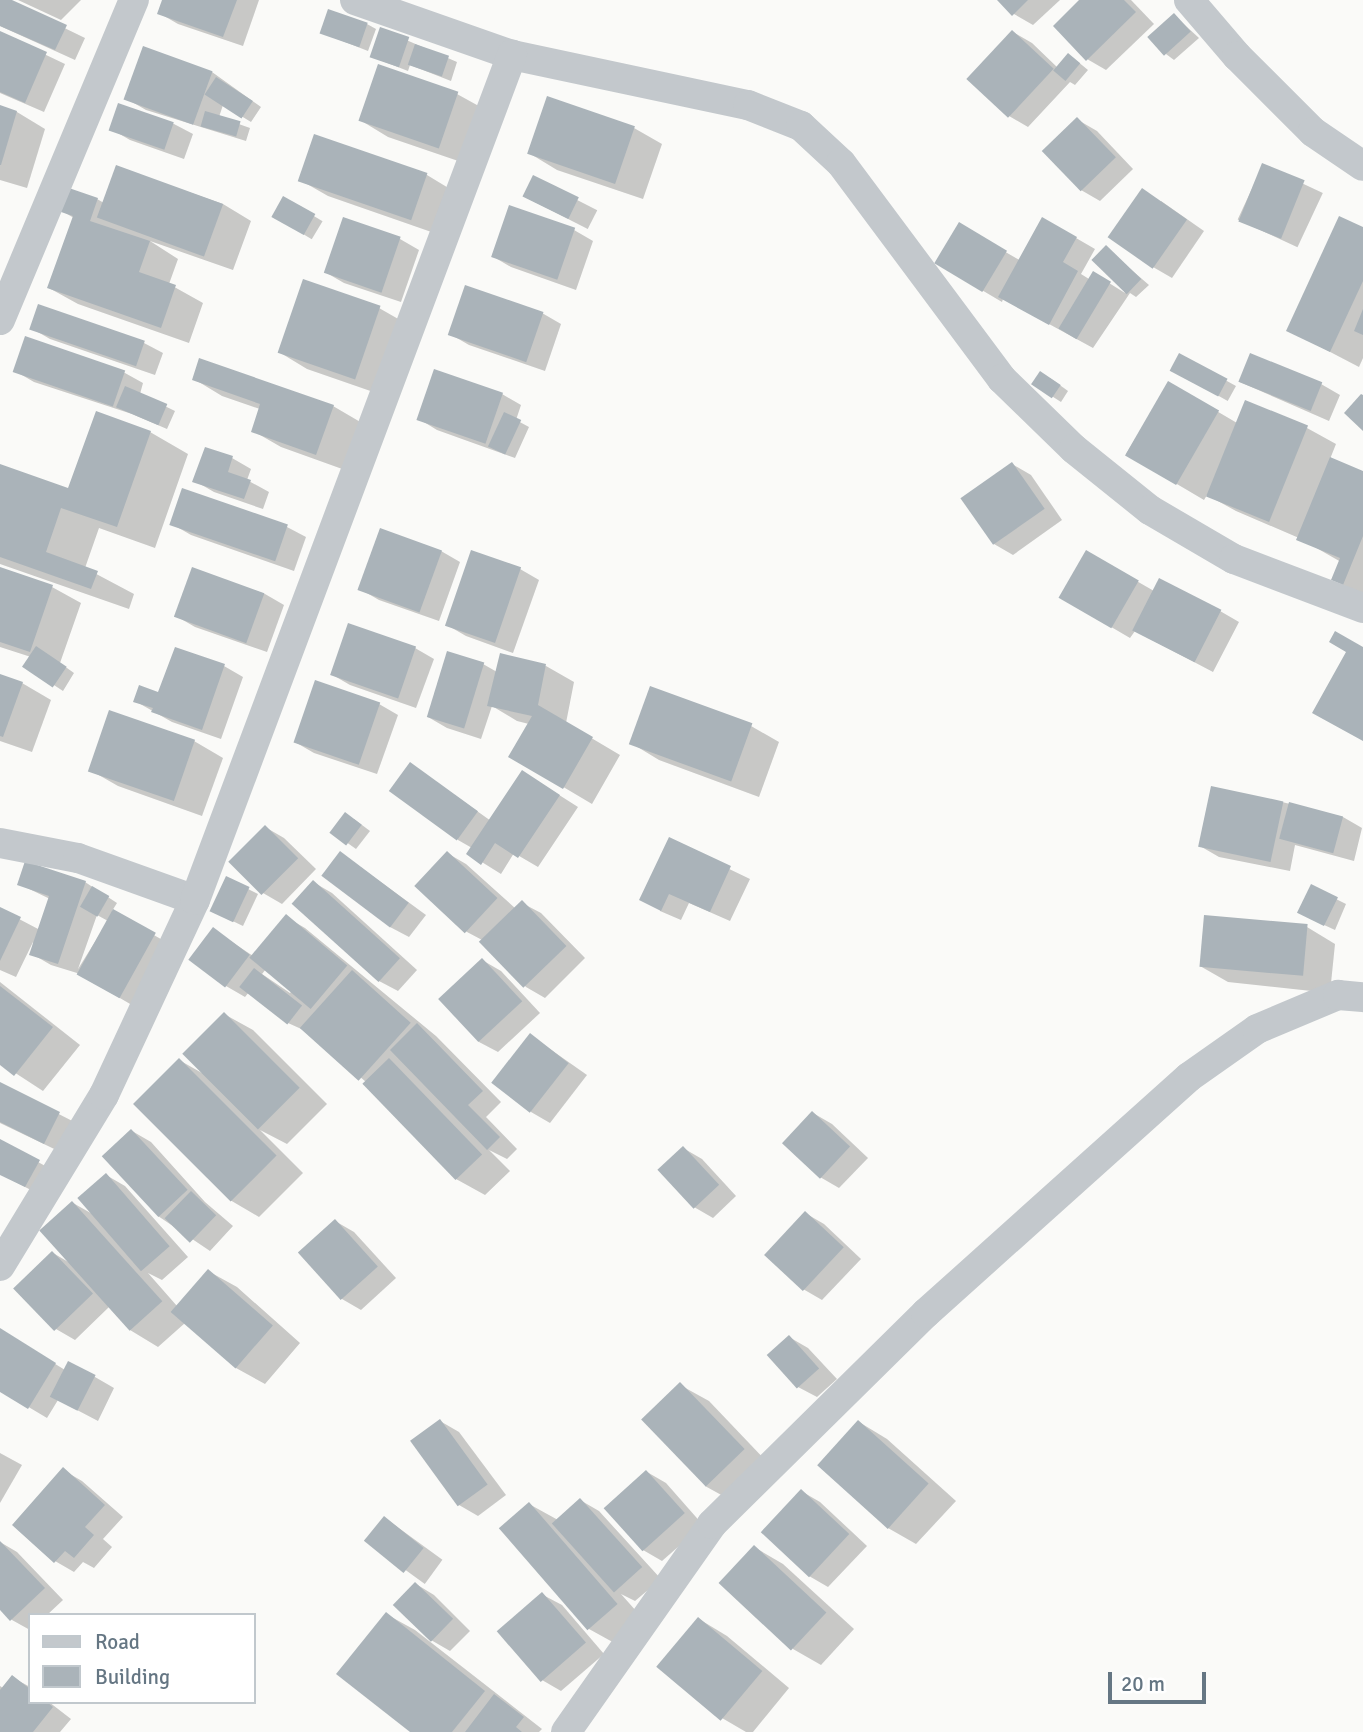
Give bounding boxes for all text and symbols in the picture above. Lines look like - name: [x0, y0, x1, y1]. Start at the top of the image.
- legend: [28, 1613, 256, 1704]
- text: Road: [95, 1629, 140, 1655]
- scale bar: [1111, 1658, 1209, 1702]
- text: Building: [95, 1664, 170, 1690]
- text: 20 m: [1121, 1671, 1165, 1697]

